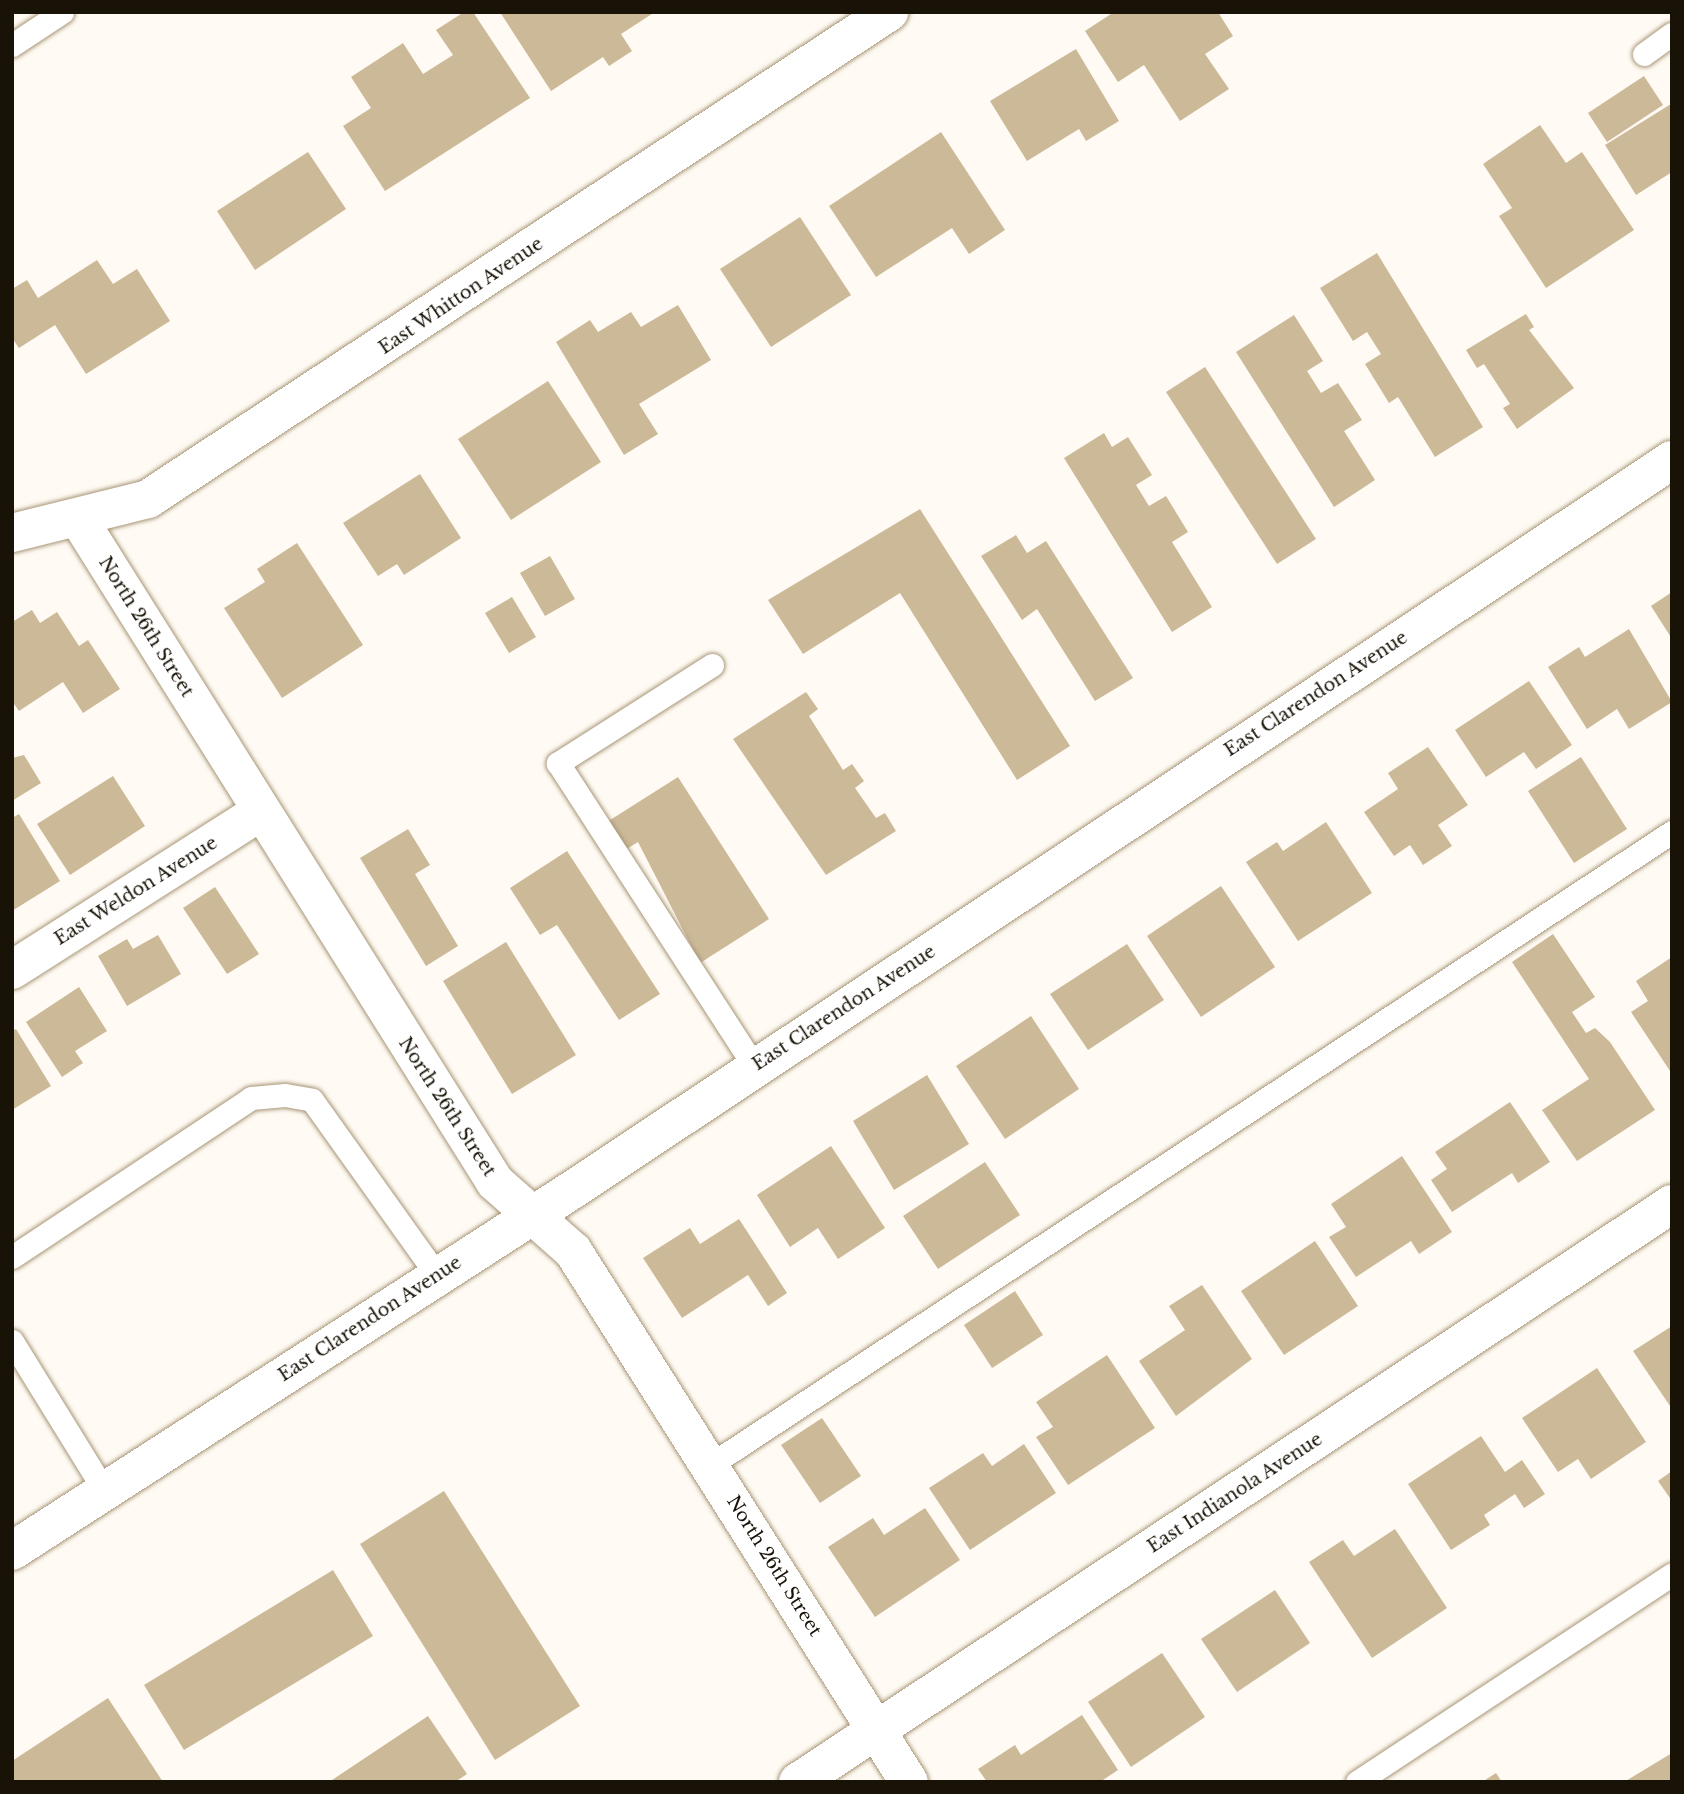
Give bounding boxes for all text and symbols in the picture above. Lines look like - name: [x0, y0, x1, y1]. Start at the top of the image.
- street label: East Whitton Avenue: [374, 233, 548, 359]
- street label: North 26th Street: [94, 553, 198, 701]
- street label: East Clarendon Avenue: [1220, 627, 1412, 761]
- street label: East Weldon Avenue: [50, 832, 222, 950]
- street label: East Clarendon Avenue: [748, 941, 940, 1075]
- street label: North 26th Street: [394, 1033, 500, 1181]
- street label: East Clarendon Avenue: [274, 1252, 466, 1386]
- street label: East Indianola Avenue: [1143, 1428, 1327, 1558]
- street label: North 26th Street: [722, 1492, 826, 1640]

